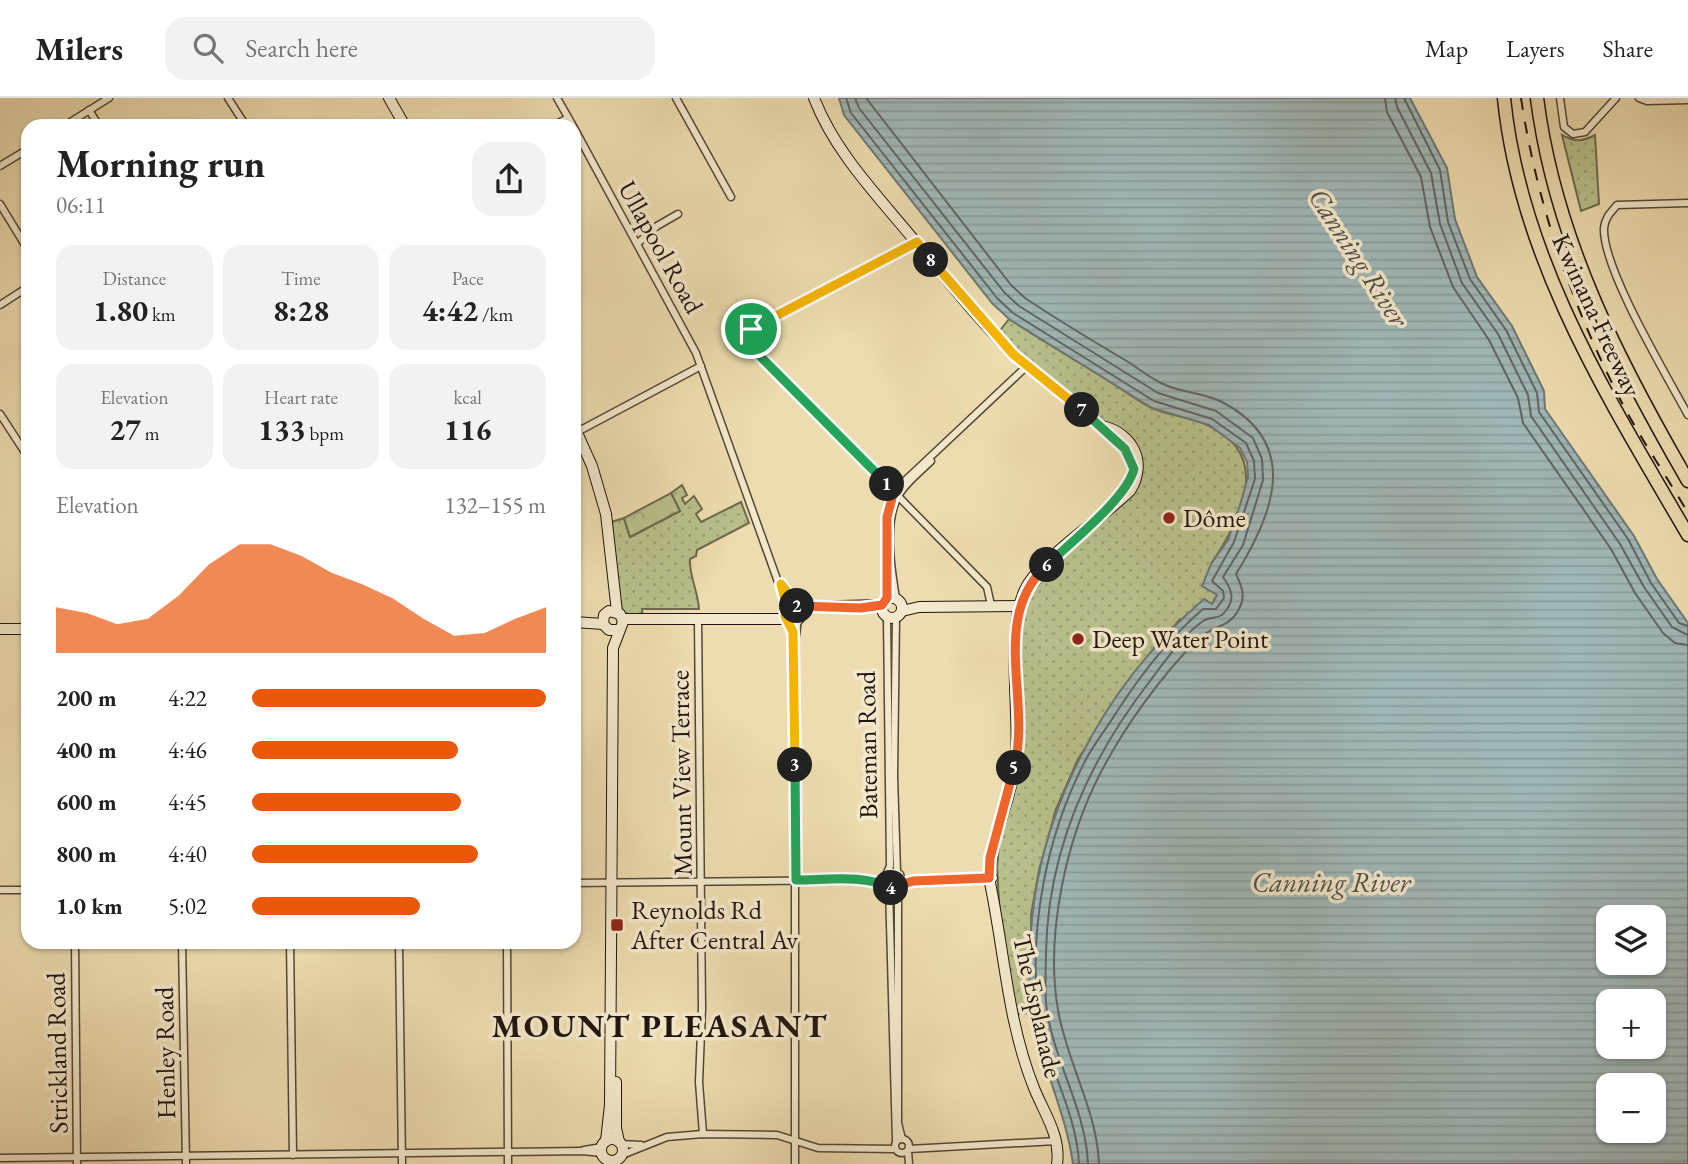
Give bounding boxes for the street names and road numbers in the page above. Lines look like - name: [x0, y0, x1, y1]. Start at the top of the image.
- street label: Ullapool Road: [611, 175, 712, 320]
- street label: Kwinana Freeway: [1544, 228, 1650, 403]
- street label: Mount View Terrace: [662, 670, 700, 876]
- street label: Bateman Road: [849, 670, 885, 819]
- street label: The Esplanade: [1005, 931, 1071, 1081]
- street label: Strickland Road: [39, 971, 75, 1134]
- street label: Henley Road: [147, 986, 183, 1119]

